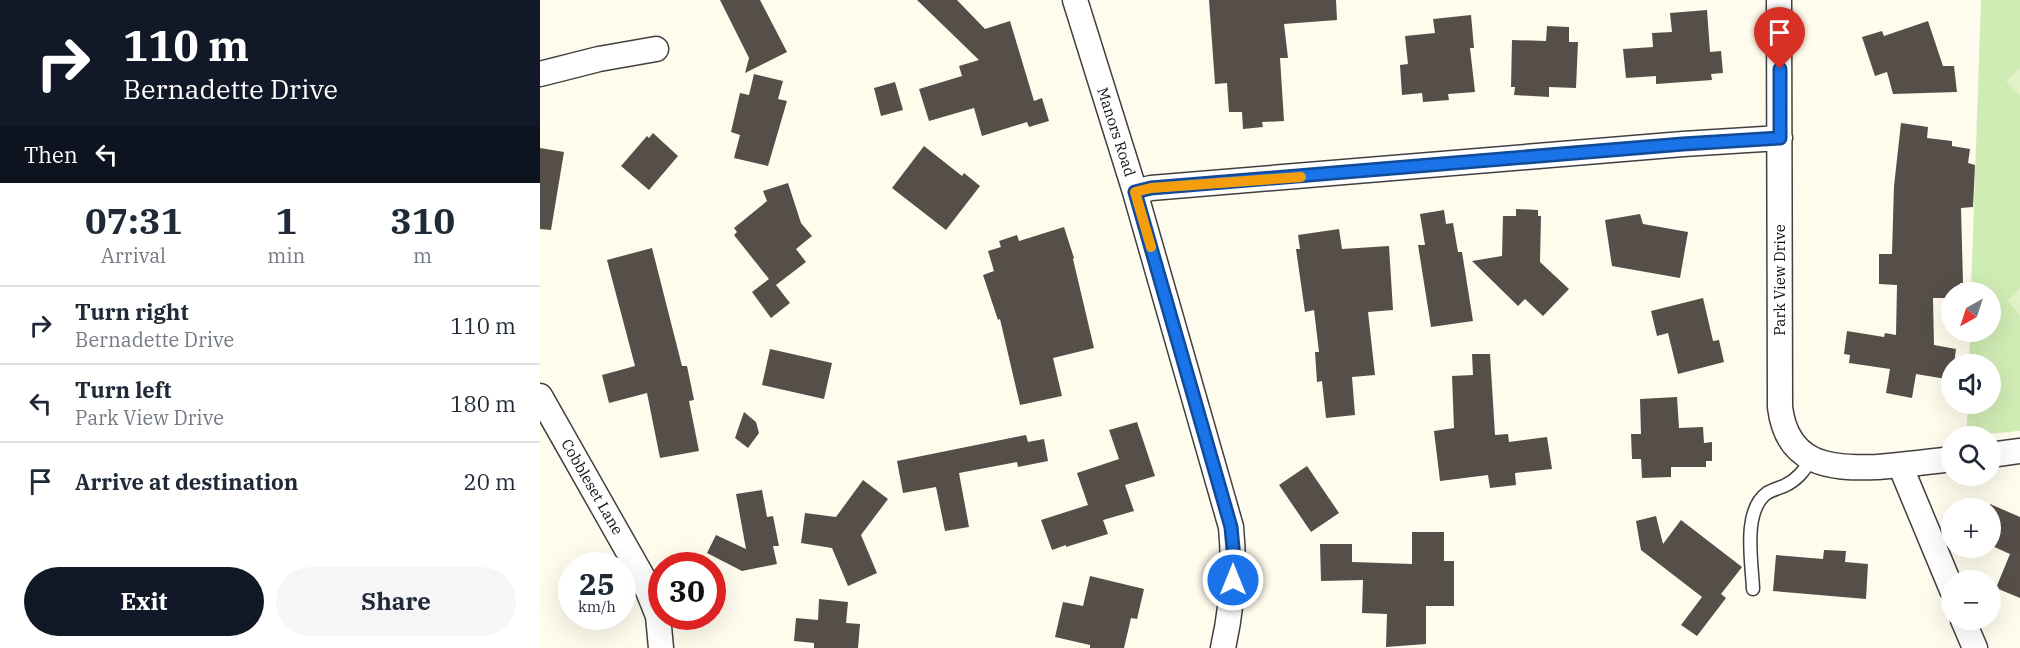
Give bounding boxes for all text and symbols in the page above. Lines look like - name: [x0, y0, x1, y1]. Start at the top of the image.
- pin: [1754, 7, 1805, 69]
- icon: arrive: [1763, 16, 1796, 49]
- text: 110 m: [123, 18, 249, 73]
- icon: right: [24, 24, 102, 102]
- text: Bernadette Drive: [123, 71, 338, 106]
- street label: Manors Road: [1093, 85, 1140, 179]
- icon: left: [90, 138, 123, 171]
- text: Then: [24, 140, 78, 169]
- text: 07:31: [85, 197, 182, 244]
- text: 1: [275, 197, 297, 244]
- text: 310: [390, 197, 455, 244]
- street label: Park View Drive: [1770, 224, 1789, 336]
- text: Arrival: [101, 242, 166, 269]
- text: min: [267, 242, 305, 269]
- text: m: [413, 242, 432, 269]
- north arrow: [1941, 282, 2001, 342]
- map controls: [1941, 282, 2001, 630]
- text: Turn right: [75, 297, 189, 326]
- icon: right: [24, 309, 57, 342]
- text: 110 m: [450, 311, 516, 340]
- text: Bernadette Drive: [75, 326, 234, 353]
- button: sound: [1941, 354, 2001, 414]
- text: Turn left: [75, 375, 171, 404]
- icon: left: [24, 387, 57, 420]
- text: 180 m: [450, 389, 516, 418]
- text: Park View Drive: [75, 404, 224, 431]
- button: search: [1941, 426, 2001, 486]
- street label: Cobbleset Lane: [557, 435, 628, 538]
- icon: arrive: [24, 465, 57, 498]
- text: Arrive at destination: [75, 467, 298, 496]
- text: 20 m: [464, 467, 516, 496]
- button: +: [1941, 498, 2001, 558]
- position arrow: [1201, 548, 1265, 612]
- speed limit sign: 30: [648, 552, 726, 630]
- text: 25: [579, 564, 615, 603]
- button: Exit: [24, 567, 264, 636]
- button: Share: [276, 567, 516, 636]
- button: −: [1941, 570, 2001, 630]
- text: km/h: [578, 597, 616, 616]

